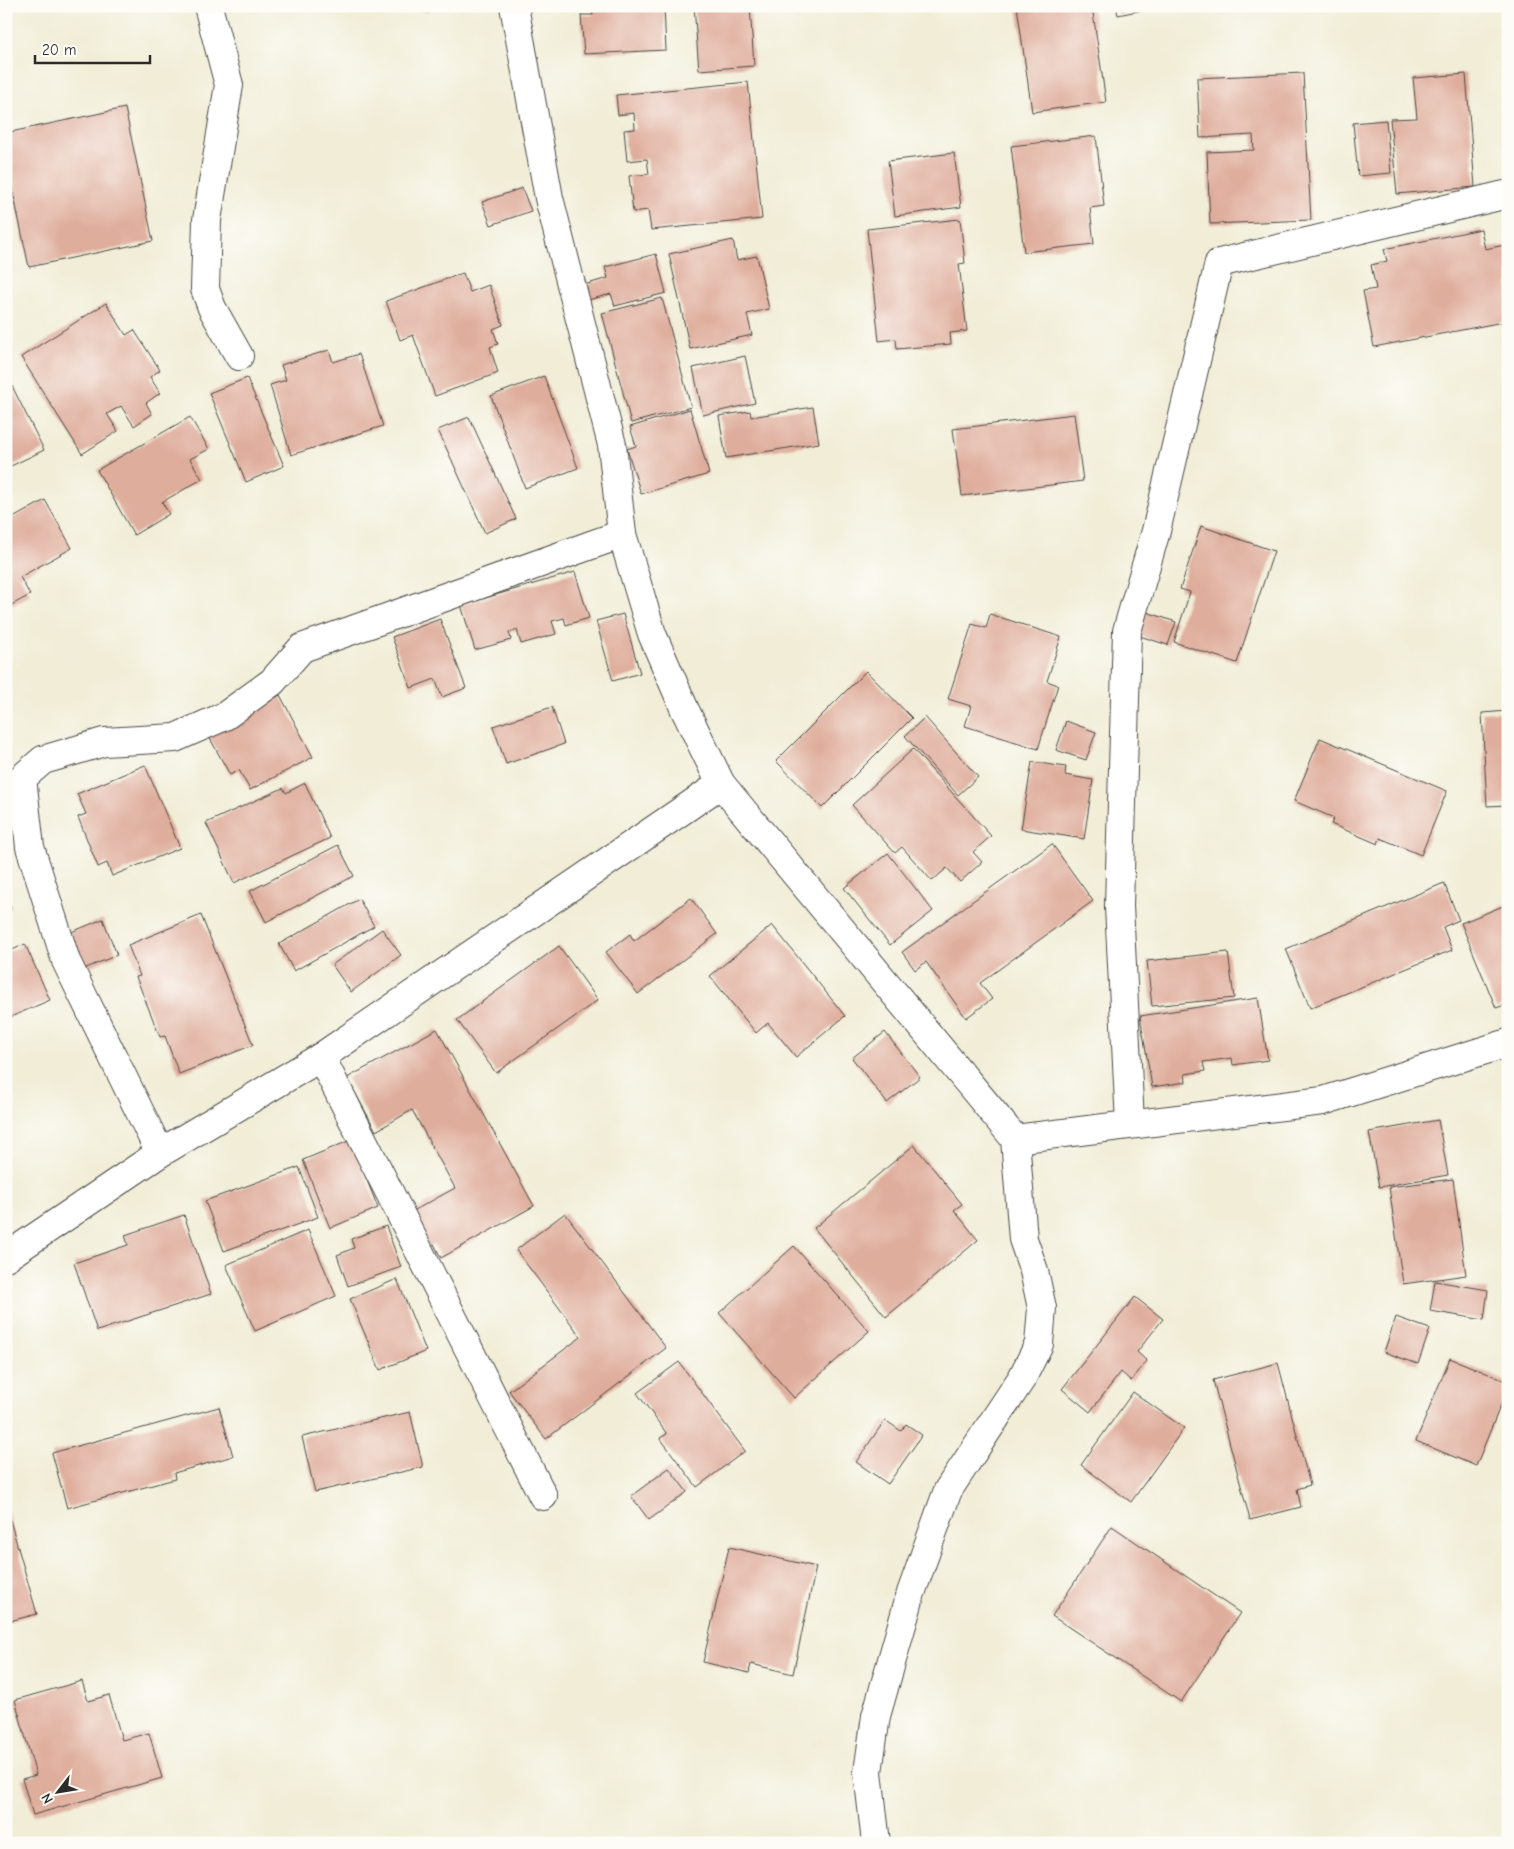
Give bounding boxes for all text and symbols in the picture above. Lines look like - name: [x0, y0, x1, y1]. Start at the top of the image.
- scale bar: [35, 32, 150, 64]
- text: 20 m: [42, 41, 76, 59]
- north arrow: [32, 1766, 82, 1816]
- text: N: [38, 1790, 57, 1807]

